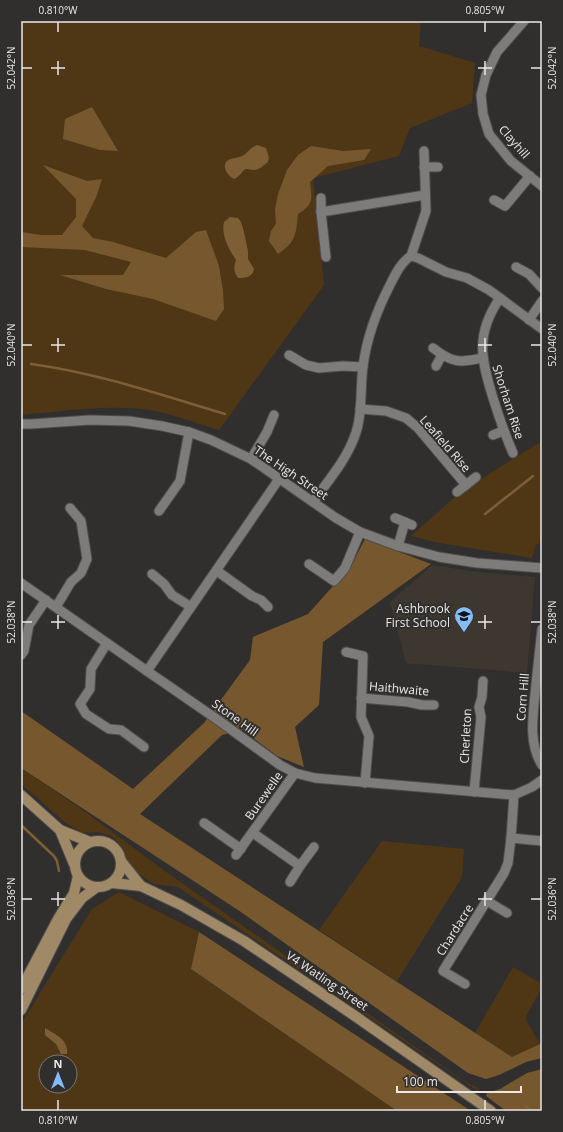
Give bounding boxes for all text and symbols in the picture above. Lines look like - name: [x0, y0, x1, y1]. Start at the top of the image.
- text: 0.810°W: [38, 3, 78, 17]
- text: 0.805°W: [465, 3, 505, 17]
- text: 52.042°N: [4, 46, 18, 90]
- text: 52.042°N: [545, 46, 559, 90]
- street label: Clayhill: [495, 121, 534, 162]
- text: 52.040°N: [4, 323, 18, 367]
- text: 52.040°N: [545, 323, 559, 367]
- street label: Shorham Rise: [488, 362, 529, 441]
- street label: Leafield Rise: [416, 412, 475, 476]
- street label: The High Street: [251, 441, 332, 504]
- text: 52.038°N: [4, 600, 18, 644]
- place label: Ashbrook First School: [386, 600, 451, 631]
- text: 52.038°N: [545, 600, 559, 644]
- school or university icon: Ashbrook First School: [453, 605, 475, 633]
- street label: Corn Hill: [512, 672, 533, 722]
- street label: Haithwaite: [368, 677, 430, 700]
- street label: Stone Hill: [209, 695, 262, 740]
- street label: Cherleton: [456, 708, 475, 764]
- street label: Burewelle: [241, 768, 287, 823]
- text: 52.036°N: [4, 877, 18, 921]
- text: 52.036°N: [545, 877, 559, 921]
- street label: Chardacre: [432, 900, 477, 959]
- street label: V4 Watling Street: [283, 947, 372, 1014]
- north arrow: [38, 1054, 78, 1094]
- text: N: [54, 1056, 62, 1071]
- scale bar: [397, 1068, 521, 1094]
- text: 100 m: [403, 1073, 438, 1090]
- text: 0.810°W: [38, 1113, 78, 1127]
- text: 0.805°W: [465, 1113, 505, 1127]

